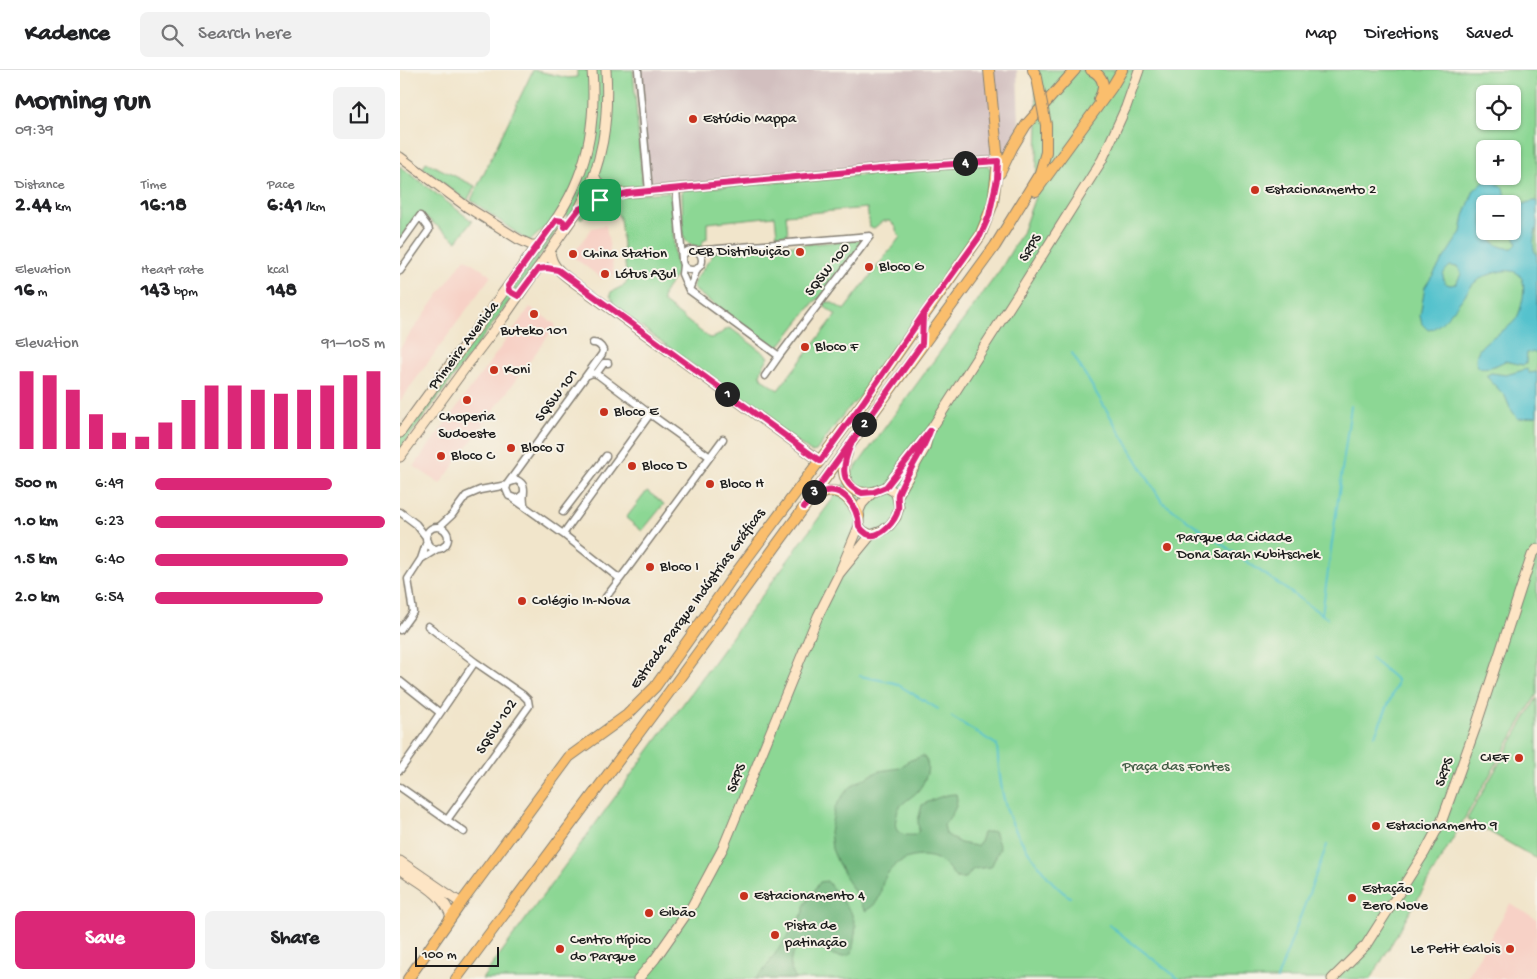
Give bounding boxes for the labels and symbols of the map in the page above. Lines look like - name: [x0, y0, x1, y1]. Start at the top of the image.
- place label: Estúdio Mappa: [703, 110, 797, 128]
- marker: Estúdio Mappa: [687, 113, 699, 125]
- pin: 4: [952, 150, 978, 176]
- pin: [579, 179, 621, 221]
- place label: Estacionamento 2: [1265, 181, 1376, 199]
- marker: Estacionamento 2: [1249, 184, 1261, 196]
- street label: SRPS: [1015, 230, 1047, 266]
- street label: SQSW 100: [801, 239, 855, 301]
- place label: CEB Distribuição: [689, 243, 790, 261]
- place label: China Station: [583, 245, 667, 263]
- marker: CEB Distribuição: [794, 246, 806, 258]
- marker: China Station: [567, 248, 579, 260]
- place label: Bloco G: [878, 258, 924, 276]
- marker: Bloco G: [863, 261, 875, 273]
- place label: Lótus Azul: [615, 265, 676, 283]
- marker: Lótus Azul: [599, 268, 611, 280]
- street label: Primeira Avenida: [424, 298, 504, 395]
- marker: Buteko 101: [528, 308, 540, 320]
- place label: Buteko 101: [499, 322, 568, 340]
- place label: Bloco F: [814, 338, 859, 356]
- marker: Bloco F: [799, 341, 811, 353]
- place label: Koni: [504, 361, 530, 379]
- marker: Koni: [488, 364, 500, 376]
- street label: SQSW 101: [531, 366, 583, 426]
- pin: 1: [714, 382, 740, 406]
- marker: Choperia Sudoeste: [461, 394, 473, 406]
- place label: Bloco E: [613, 403, 659, 421]
- marker: Bloco E: [598, 406, 610, 418]
- place label: Choperia Sudoeste: [438, 408, 496, 443]
- pin: 2: [852, 412, 876, 436]
- place label: Bloco J: [520, 439, 565, 457]
- marker: Bloco J: [505, 442, 517, 454]
- place label: Bloco C: [450, 447, 495, 465]
- marker: Bloco C: [435, 450, 447, 462]
- place label: Bloco D: [641, 457, 687, 475]
- marker: Bloco D: [626, 460, 638, 472]
- place label: Bloco H: [719, 475, 764, 493]
- marker: Bloco H: [704, 478, 716, 490]
- pin: 3: [802, 480, 826, 504]
- street label: Estrada Parque Indústrias Gráficas: [626, 505, 770, 693]
- place label: Parque da Cidade Dona Sarah Kubitschek: [1176, 529, 1321, 564]
- marker: Parque da Cidade Dona Sarah Kubitschek: [1161, 541, 1173, 553]
- place label: Bloco I: [659, 558, 699, 576]
- marker: Bloco I: [644, 561, 656, 573]
- place label: Colégio In-Nova: [532, 592, 631, 610]
- marker: Colégio In-Nova: [516, 595, 528, 607]
- street label: SQSW 102: [473, 696, 521, 758]
- place label: CIEF: [1480, 749, 1510, 767]
- marker: CIEF: [1513, 752, 1525, 764]
- street label: SRPS: [1431, 755, 1459, 789]
- park label: Praça das Fontes: [1121, 758, 1230, 776]
- street label: SRPS: [723, 761, 751, 795]
- place label: Estacionamento 9: [1386, 817, 1498, 835]
- marker: Estacionamento 9: [1370, 820, 1382, 832]
- place label: Estação Zero Nove: [1362, 880, 1428, 915]
- place label: Estacionamento 4: [754, 887, 865, 905]
- marker: Estacionamento 4: [738, 890, 750, 902]
- marker: Estação Zero Nove: [1346, 892, 1358, 904]
- place label: Gibão: [659, 904, 696, 922]
- marker: Gibão: [643, 907, 655, 919]
- place label: Pista de patinação: [784, 917, 847, 952]
- marker: Pista de patinação: [769, 929, 781, 941]
- place label: Centro Hípico do Parque: [570, 931, 651, 966]
- place label: Le Petit Galois: [1410, 940, 1500, 958]
- marker: Centro Hípico do Parque: [554, 943, 566, 955]
- marker: Le Petit Galois: [1504, 943, 1516, 955]
- scale bar: [415, 944, 499, 967]

